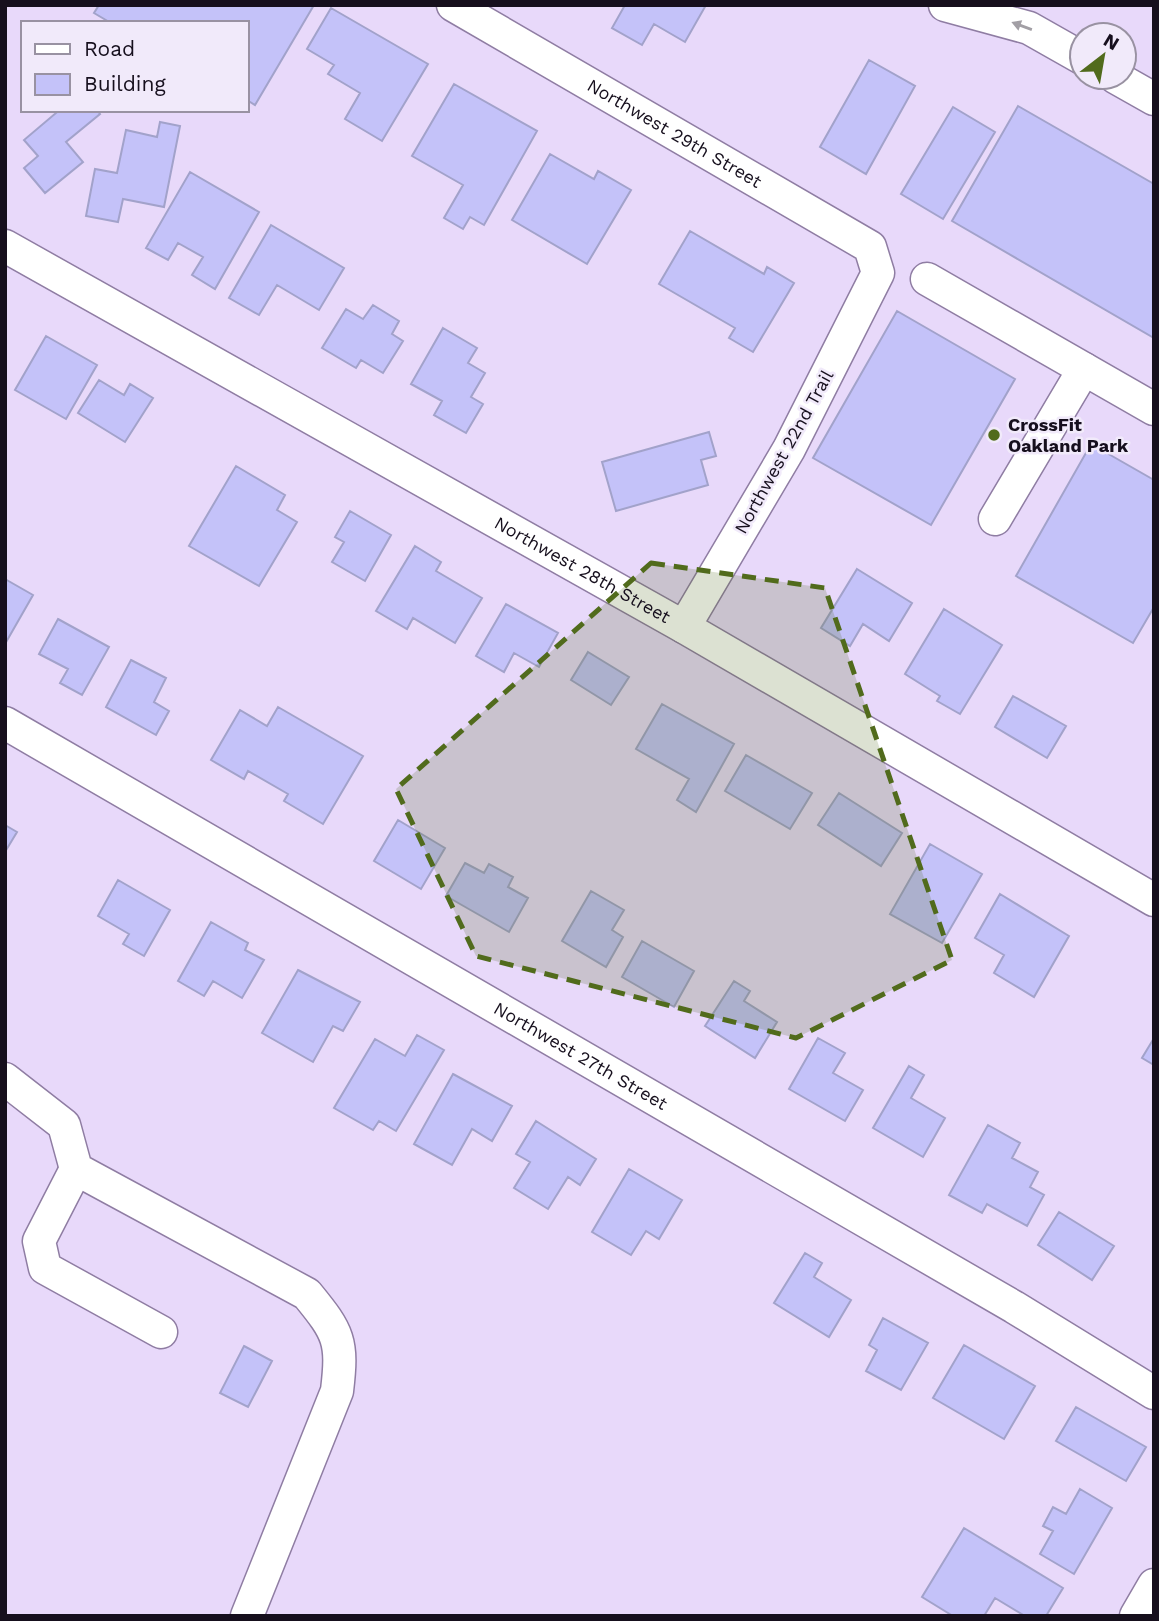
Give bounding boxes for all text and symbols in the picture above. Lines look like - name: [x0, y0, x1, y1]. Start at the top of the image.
- one-way arrow: [1011, 20, 1032, 31]
- legend: [21, 21, 248, 112]
- north arrow: [1068, 21, 1138, 91]
- text: N: [1100, 28, 1123, 55]
- text: Road: [84, 36, 135, 61]
- text: Building: [84, 71, 166, 96]
- street label: Northwest 29th Street: [584, 74, 766, 192]
- street label: Northwest 22nd Trail: [730, 366, 838, 537]
- place label: CrossFit Oakland Park: [1008, 414, 1129, 456]
- marker: CrossFit Oakland Park: [986, 427, 1002, 443]
- street label: Northwest 28th Street: [491, 512, 675, 627]
- street label: Northwest 27th Street: [490, 997, 672, 1114]

